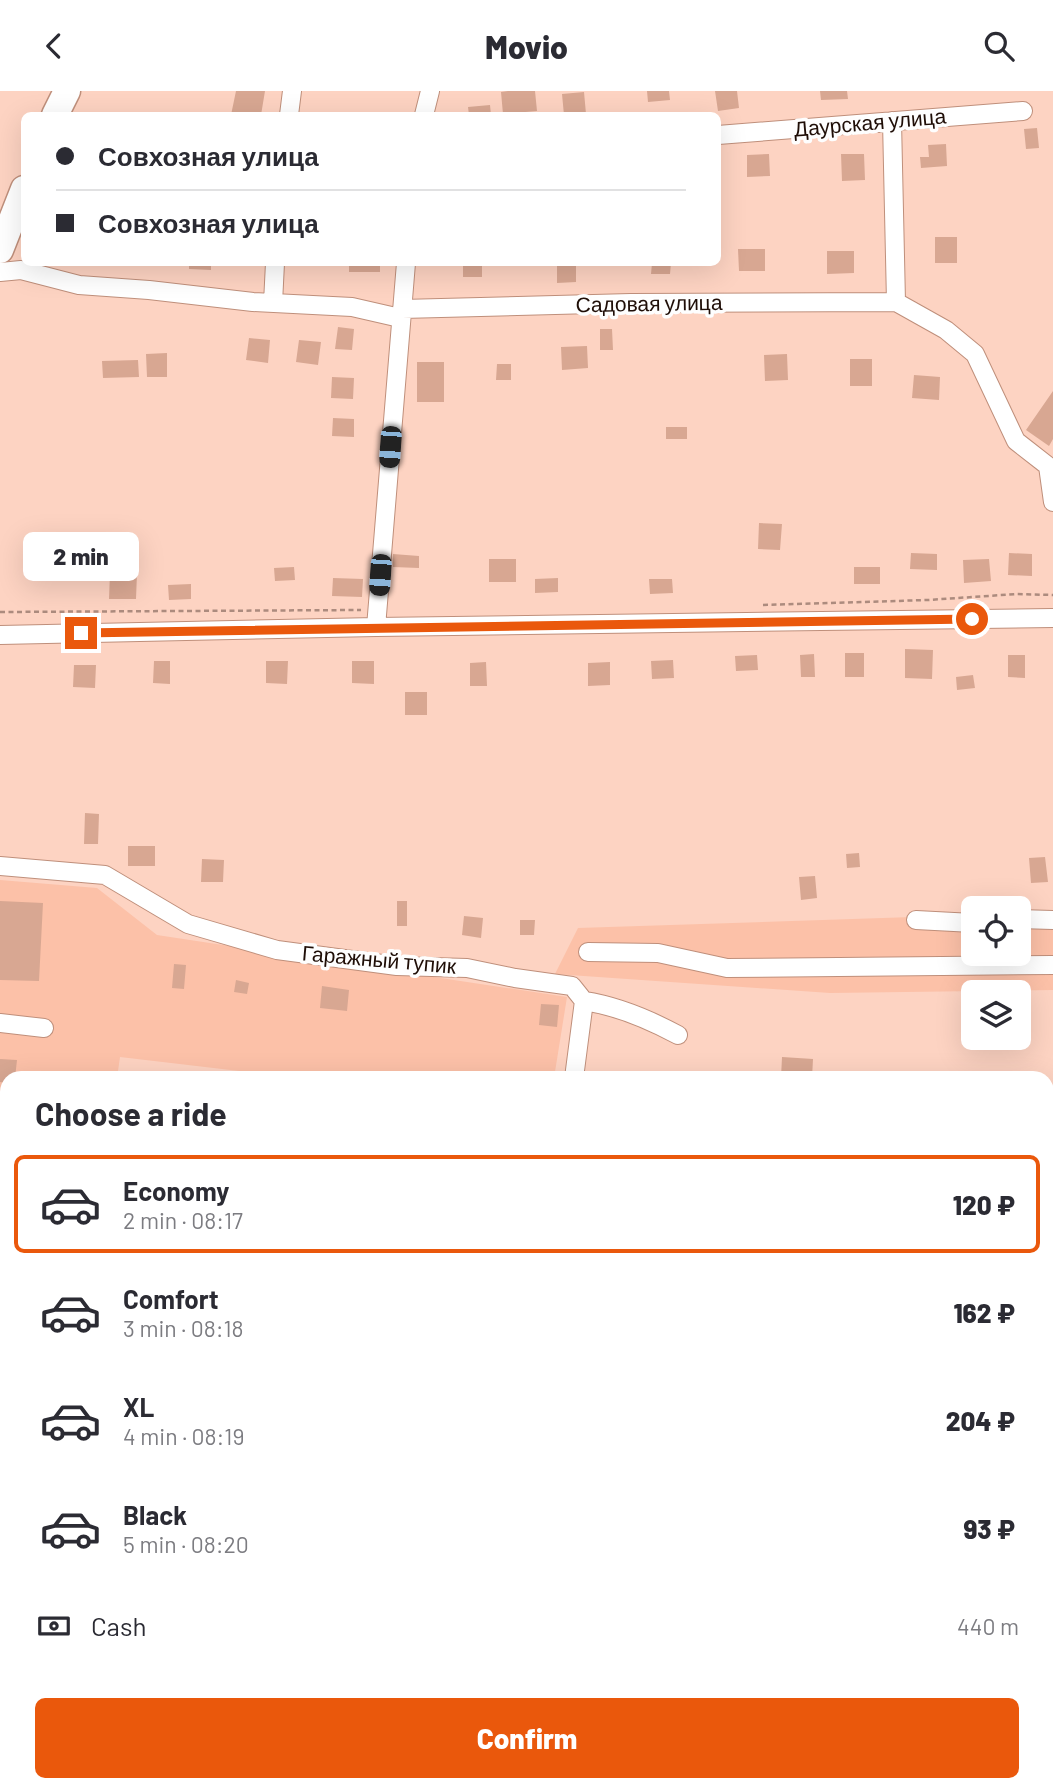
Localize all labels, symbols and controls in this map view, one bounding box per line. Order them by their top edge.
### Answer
icon: back [35,27,73,65]
text: Movio [485,27,568,65]
icon: search [980,27,1018,65]
street label: Даурская улица [793,102,947,141]
text: Совхозная улица [98,140,319,171]
text: Совхозная улица [98,207,319,238]
street label: Садовая улица [575,289,723,316]
car [379,425,402,469]
callout: 2 min [23,531,139,581]
text: 2 min [53,542,109,570]
car [369,553,392,597]
route start [956,603,988,635]
route end [65,617,97,649]
map controls [961,896,1031,1050]
button: locate [961,896,1031,966]
street label: Гаражный тупик [301,939,458,978]
button: layers [961,980,1031,1050]
text: Choose a ride [35,1094,227,1132]
icon: car [39,1173,102,1236]
text: Economy [123,1175,229,1206]
text: 120 ₽ [953,1189,1015,1220]
text: 2 min · 08:17 [123,1206,243,1234]
icon: car [39,1281,102,1344]
text: Comfort [123,1283,219,1314]
text: 162 ₽ [953,1297,1015,1328]
text: 3 min · 08:18 [123,1314,244,1342]
icon: car [39,1389,102,1452]
text: XL [123,1391,154,1422]
text: 204 ₽ [946,1405,1015,1436]
text: 4 min · 08:19 [123,1422,244,1450]
icon: car [39,1497,102,1560]
text: Black [123,1499,187,1530]
text: 93 ₽ [963,1513,1015,1544]
text: 5 min · 08:20 [123,1530,249,1558]
icon: cash [35,1607,73,1645]
text: Cash [91,1610,146,1641]
text: 440 m [957,1612,1019,1640]
button: Confirm [35,1698,1019,1778]

